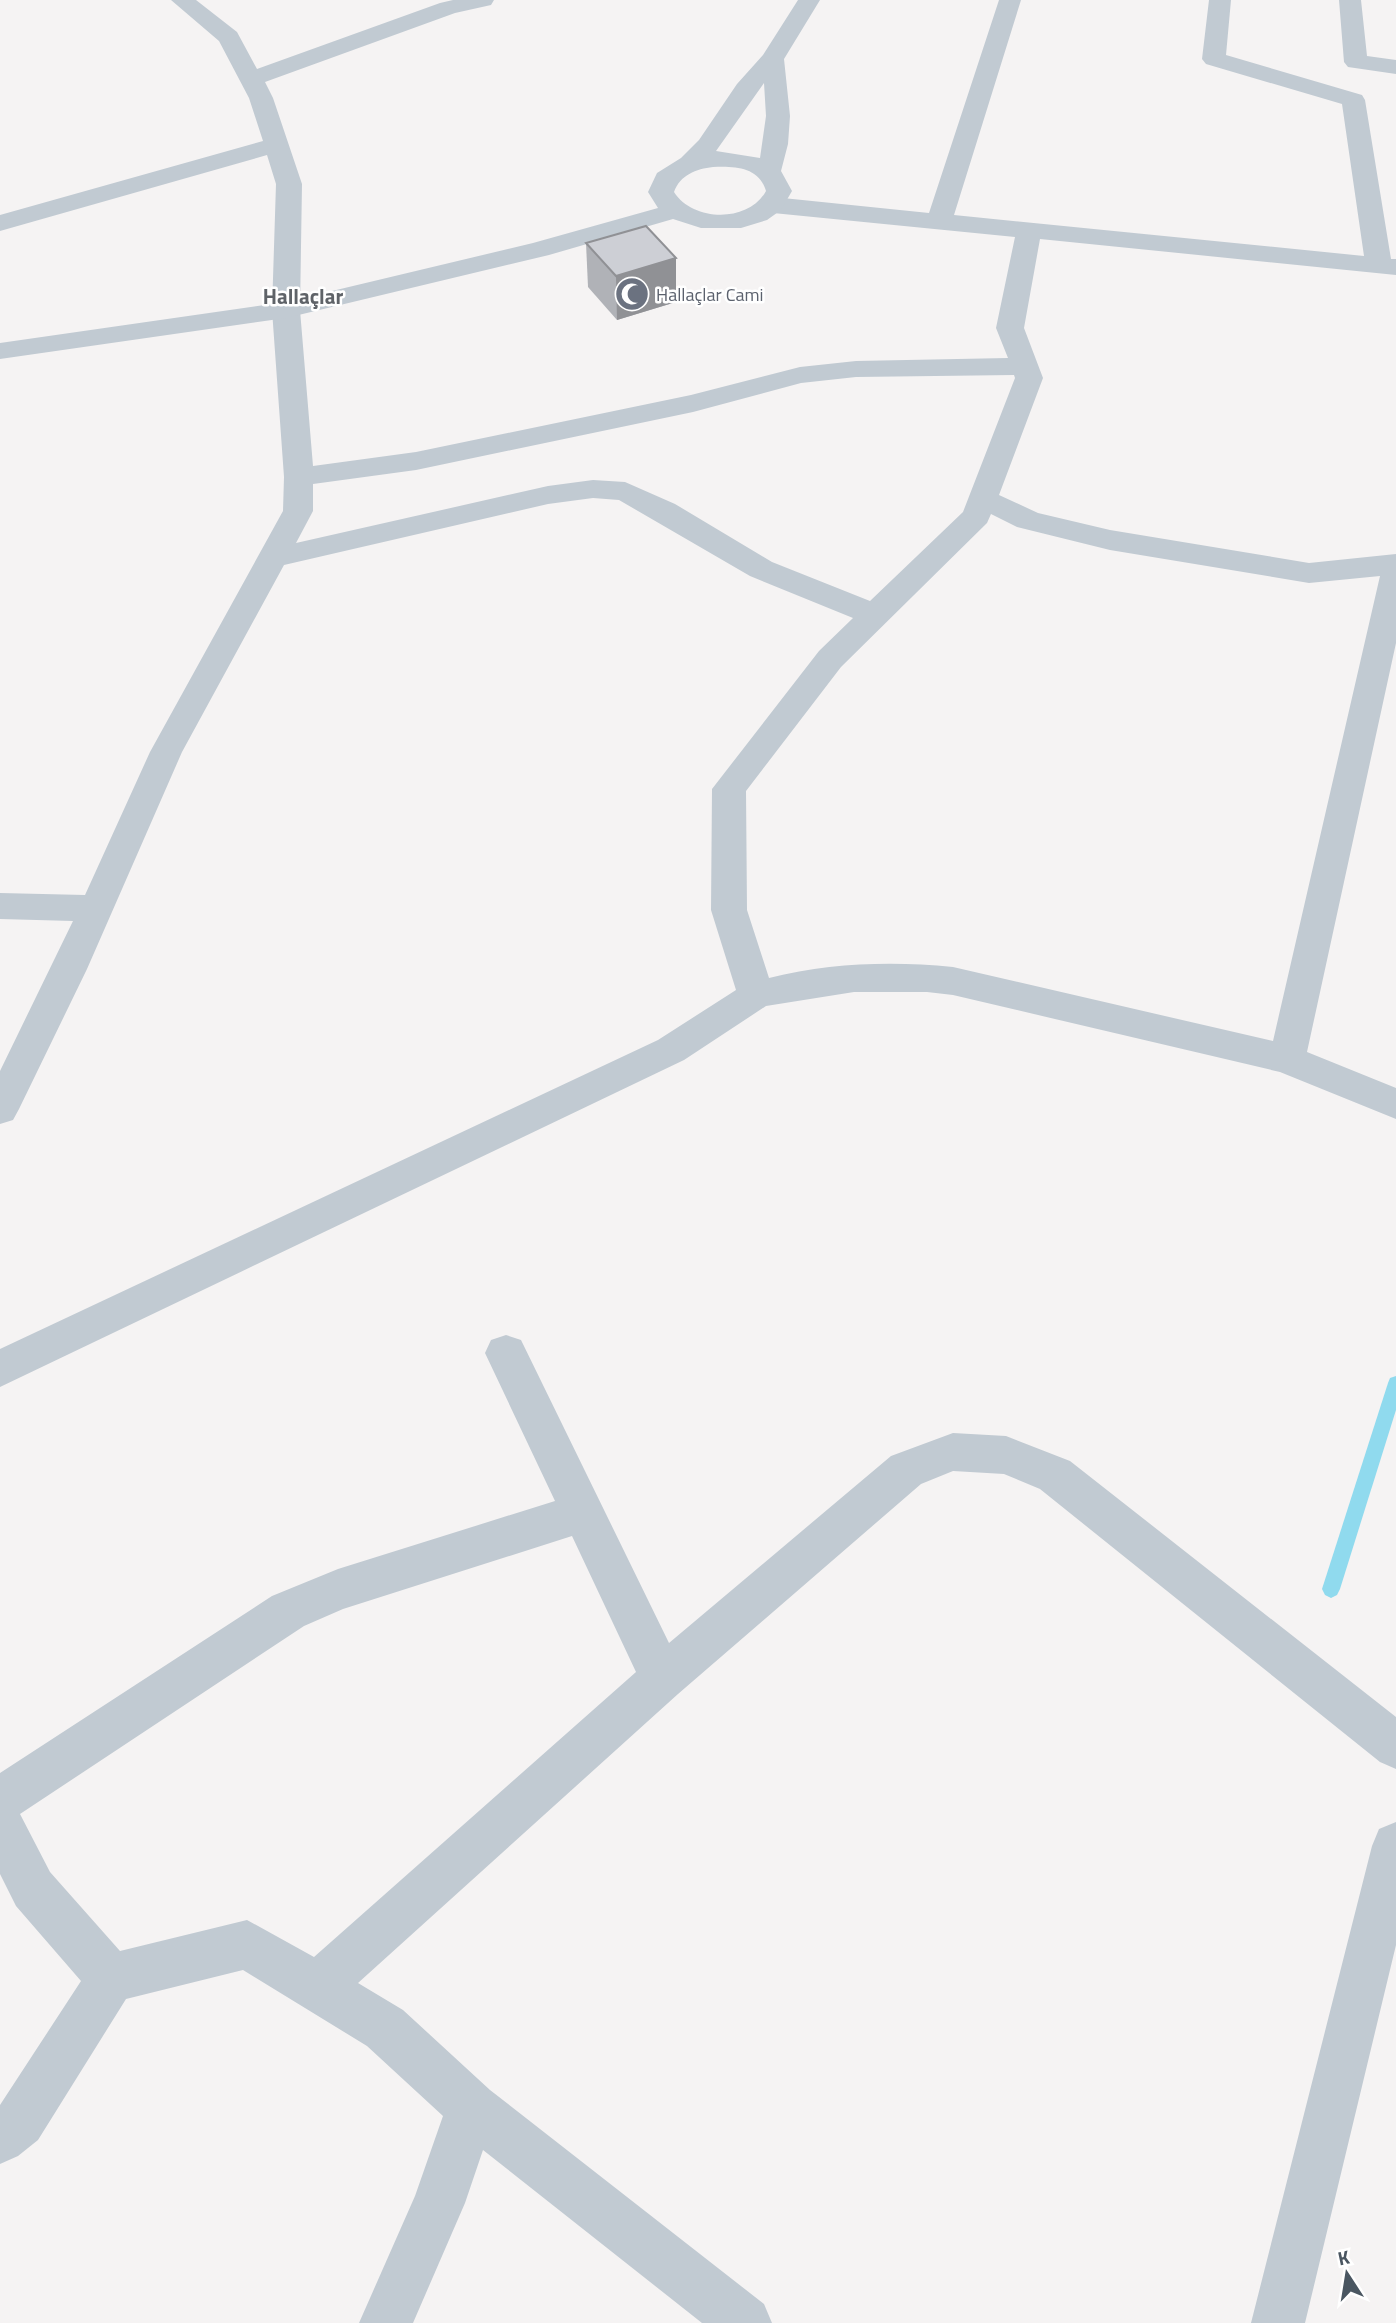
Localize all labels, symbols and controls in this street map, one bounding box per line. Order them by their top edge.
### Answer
mosque icon: Hallaçlar Cami [613,275,651,313]
district label: Hallaçlar [263,280,343,312]
place label: Hallaçlar Cami [656,281,764,308]
north arrow [1312,2239,1382,2309]
text: K [1335,2242,1352,2272]

